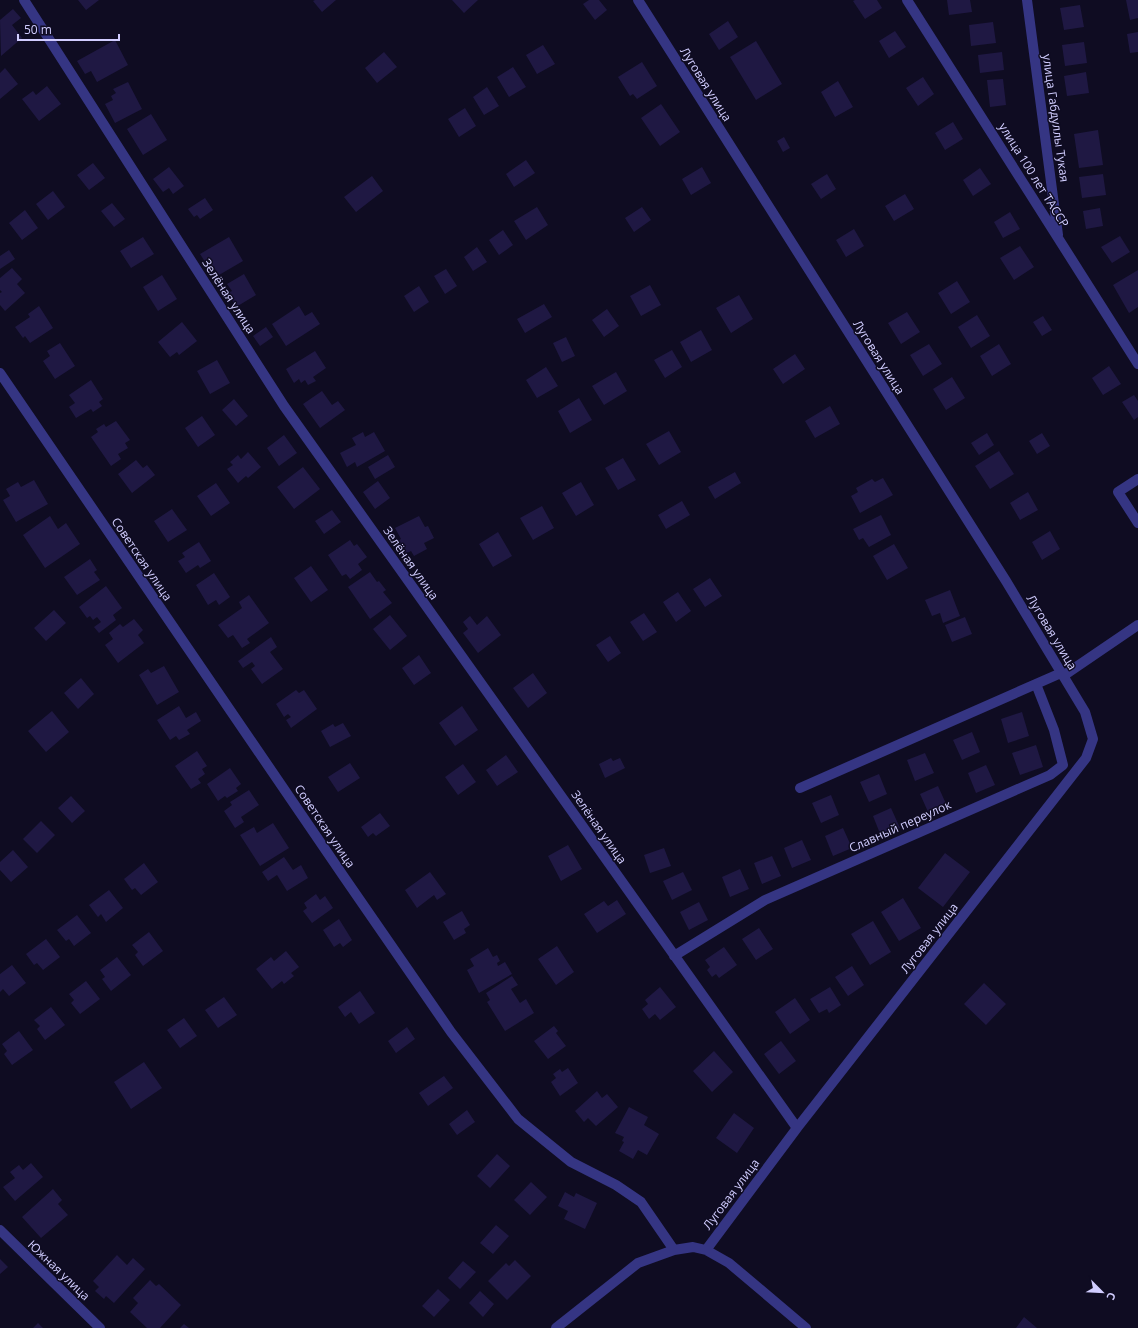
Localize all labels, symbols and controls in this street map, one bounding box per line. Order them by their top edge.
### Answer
scale bar [18,16,119,42]
text: 50 m [24,21,52,38]
street label: Луговая улица [676,44,736,124]
street label: улица Габдуллы Тукая [1039,53,1073,183]
street label: улица 100 лет ТАССР [995,119,1073,231]
street label: Зелёная улица [198,255,260,337]
street label: Луговая улица [849,317,909,397]
street label: Советская улица [108,514,176,604]
street label: Зелёная улица [379,523,443,603]
street label: Луговая улица [1023,591,1081,673]
street label: Советская улица [291,781,359,871]
street label: Зелёная улица [567,787,631,867]
street label: Славный переулок [846,796,954,856]
street label: Луговая улица [896,899,962,977]
street label: Луговая улица [699,1155,763,1233]
street label: Южная улица [24,1236,94,1304]
north arrow [1082,1272,1122,1312]
text: С [1103,1290,1120,1303]

